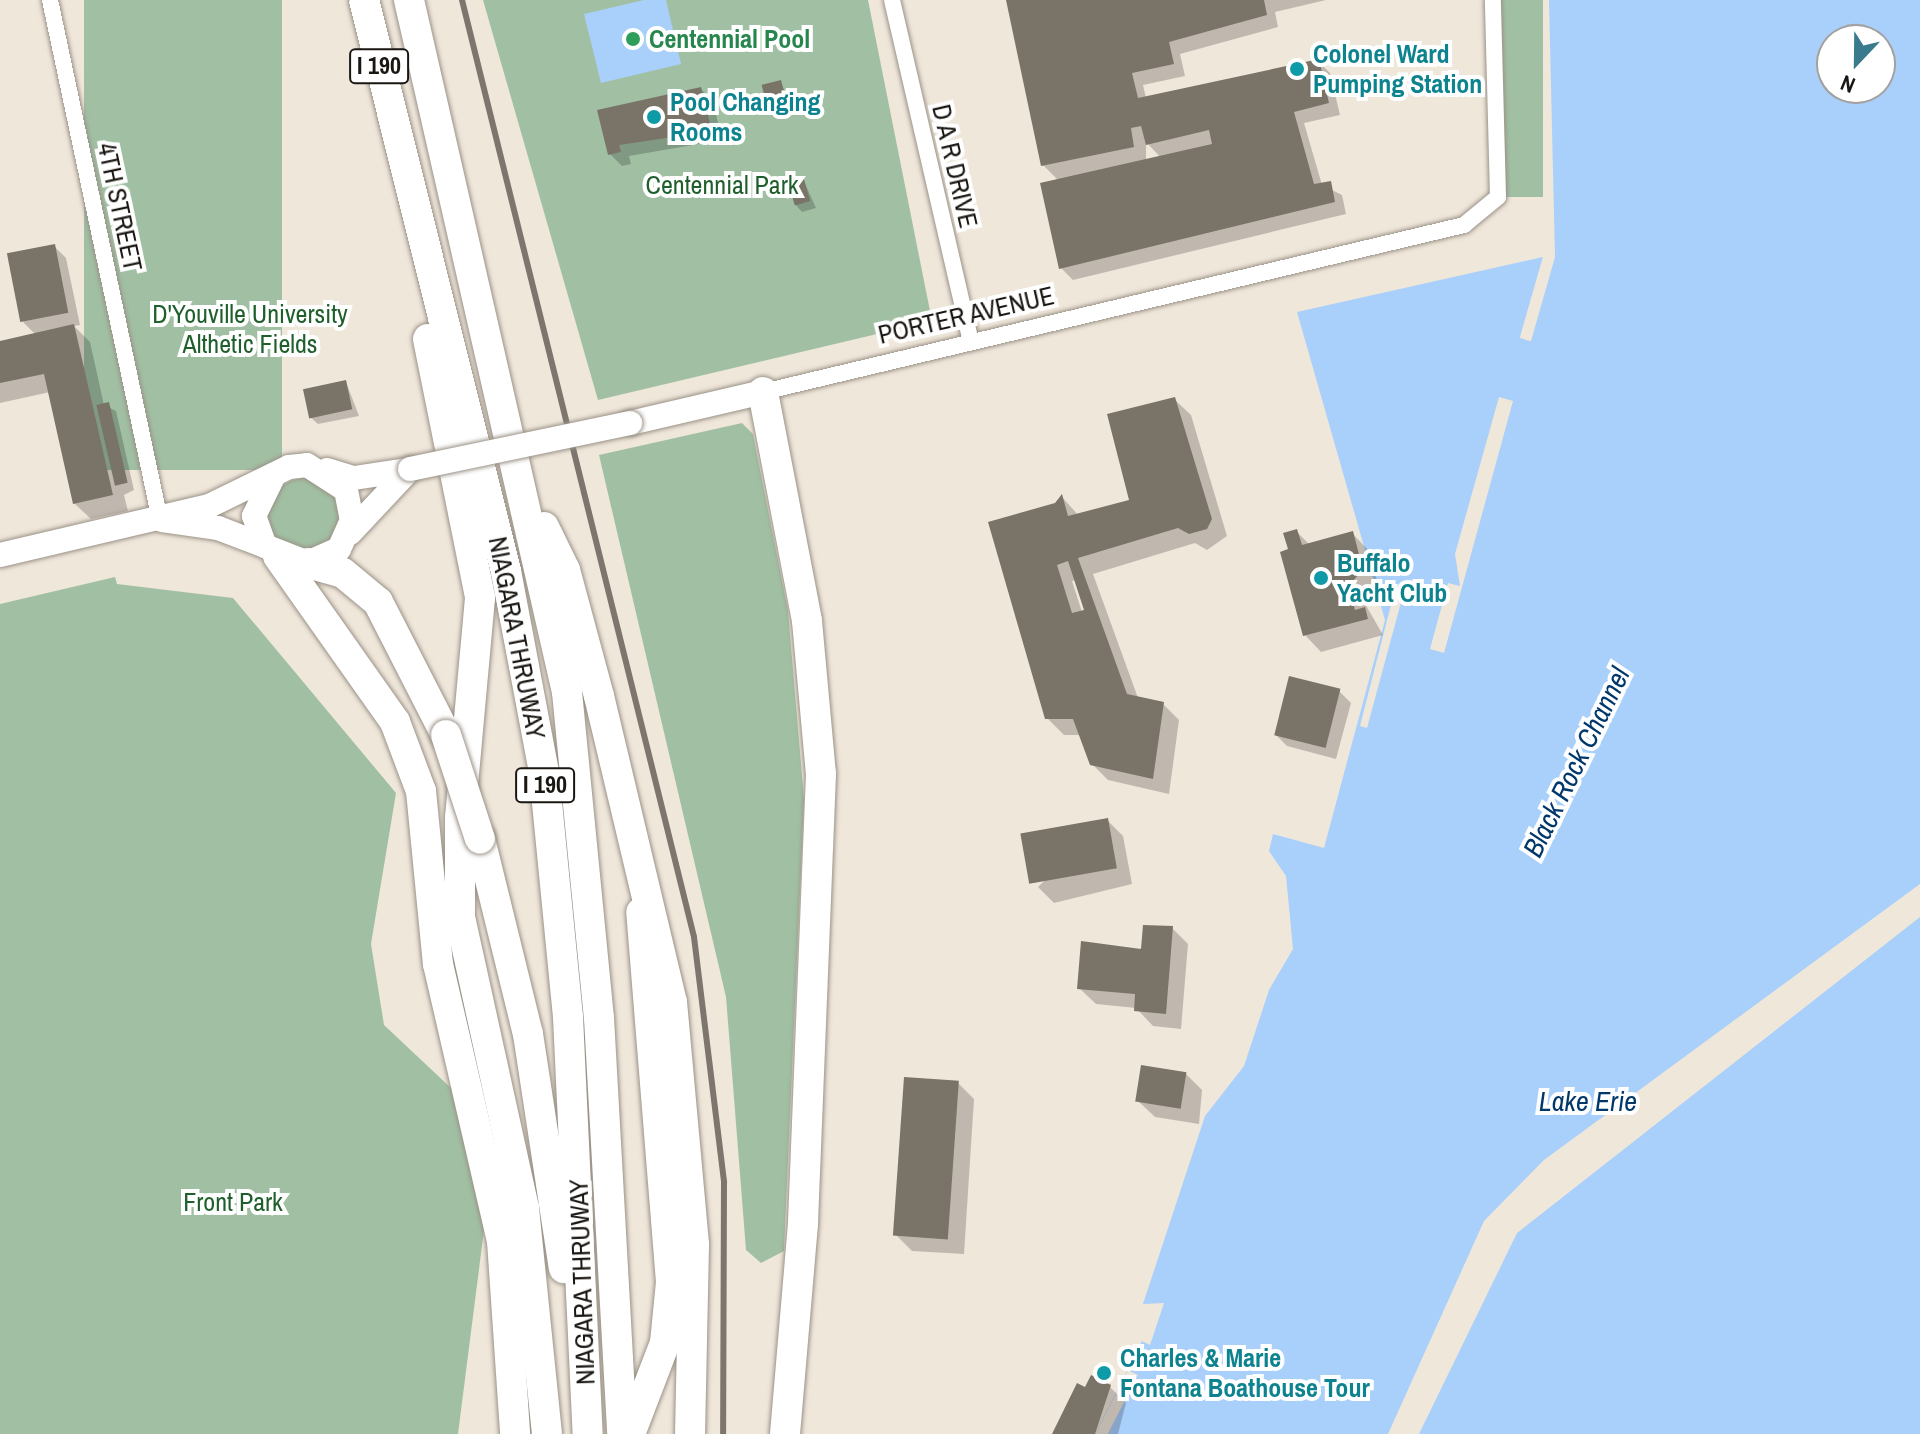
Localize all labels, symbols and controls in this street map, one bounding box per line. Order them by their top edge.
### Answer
place label: Centennial Pool [649,23,810,55]
north arrow [1816,24,1896,104]
marker: Centennial Pool [624,30,642,48]
place label: Colonel Ward Pumping Station [1313,38,1482,100]
road number: I 190 [349,46,409,86]
marker: Colonel Ward Pumping Station [1288,60,1306,78]
text: N [1836,68,1859,101]
place label: Pool Changing Rooms [670,86,820,148]
street label: D A R DRIVE [925,100,985,232]
marker: Pool Changing Rooms [645,108,663,126]
street label: 4TH STREET [91,140,149,274]
park label: Centennial Park [646,169,798,201]
street label: PORTER AVENUE [875,279,1057,351]
park label: D'Youville University Althetic Fields [152,298,348,360]
street label: NIAGARA THRUWAY [482,533,552,743]
place label: Buffalo Yacht Club [1337,547,1447,608]
marker: Buffalo Yacht Club [1312,569,1330,587]
water label: Black Rock Channel [1516,662,1636,862]
road number: I 190 [515,765,575,805]
water label: Lake Erie [1539,1084,1637,1118]
street label: NIAGARA THRUWAY [563,1178,601,1386]
park label: Front Park [183,1186,283,1218]
place label: Charles & Marie Fontana Boathouse Tour [1120,1342,1370,1404]
marker: Charles & Marie Fontana Boathouse Tour [1095,1364,1113,1382]

